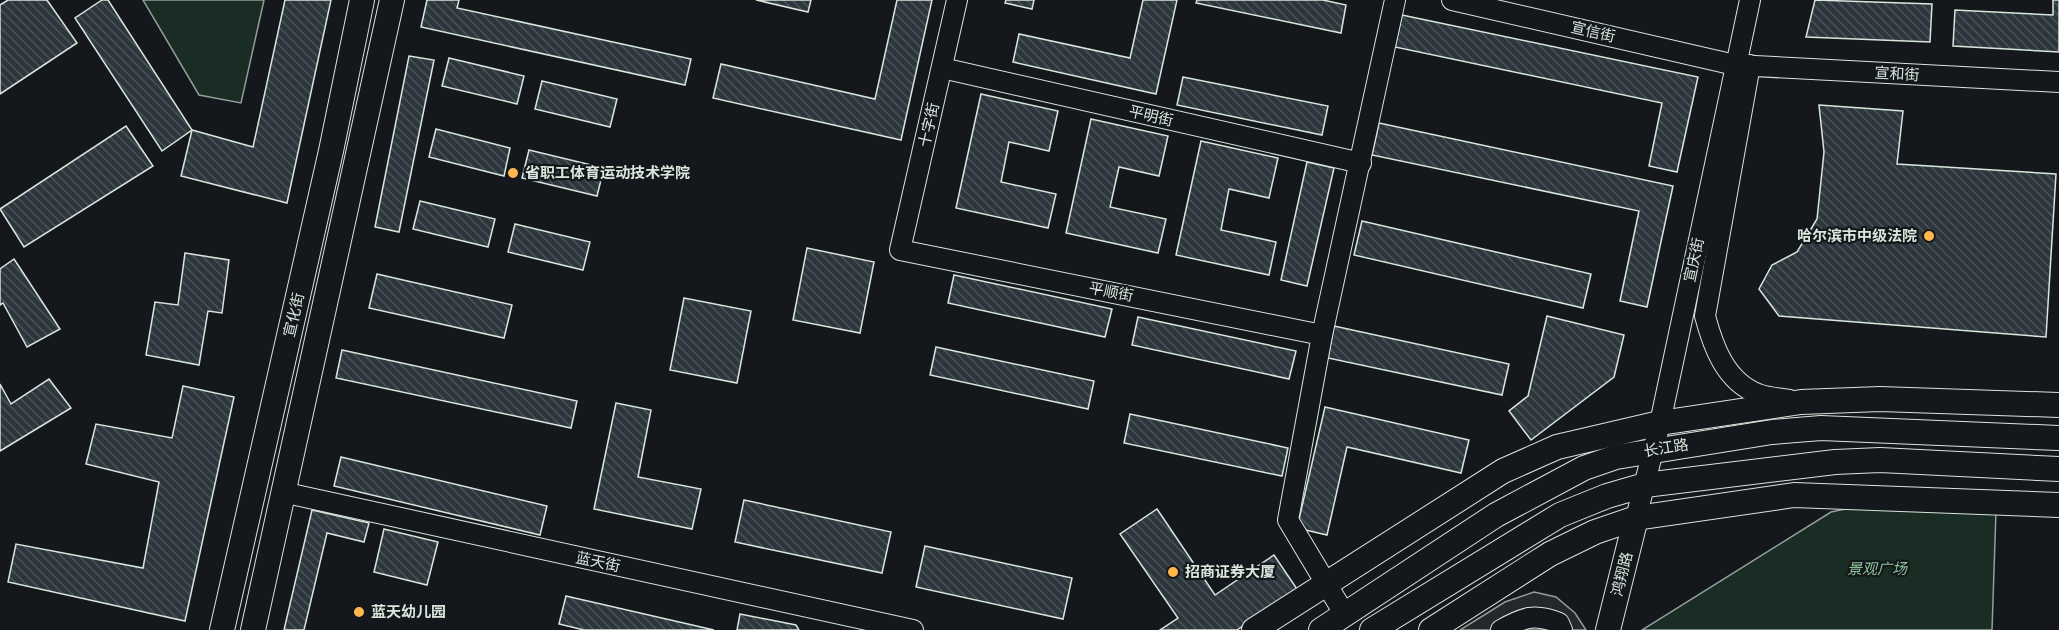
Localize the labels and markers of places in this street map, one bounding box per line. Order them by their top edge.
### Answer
place label: 省职工体育运动技术学院 [525,162,690,183]
marker: 省职工体育运动技术学院 [506,166,520,180]
place label: 哈尔滨市中级法院 [1797,225,1917,246]
marker: 哈尔滨市中级法院 [1922,229,1936,243]
place label: 招商证券大厦 [1185,561,1275,582]
marker: 招商证券大厦 [1166,565,1180,579]
place label: 蓝天幼儿园 [371,601,446,622]
marker: 蓝天幼儿园 [352,605,366,619]

